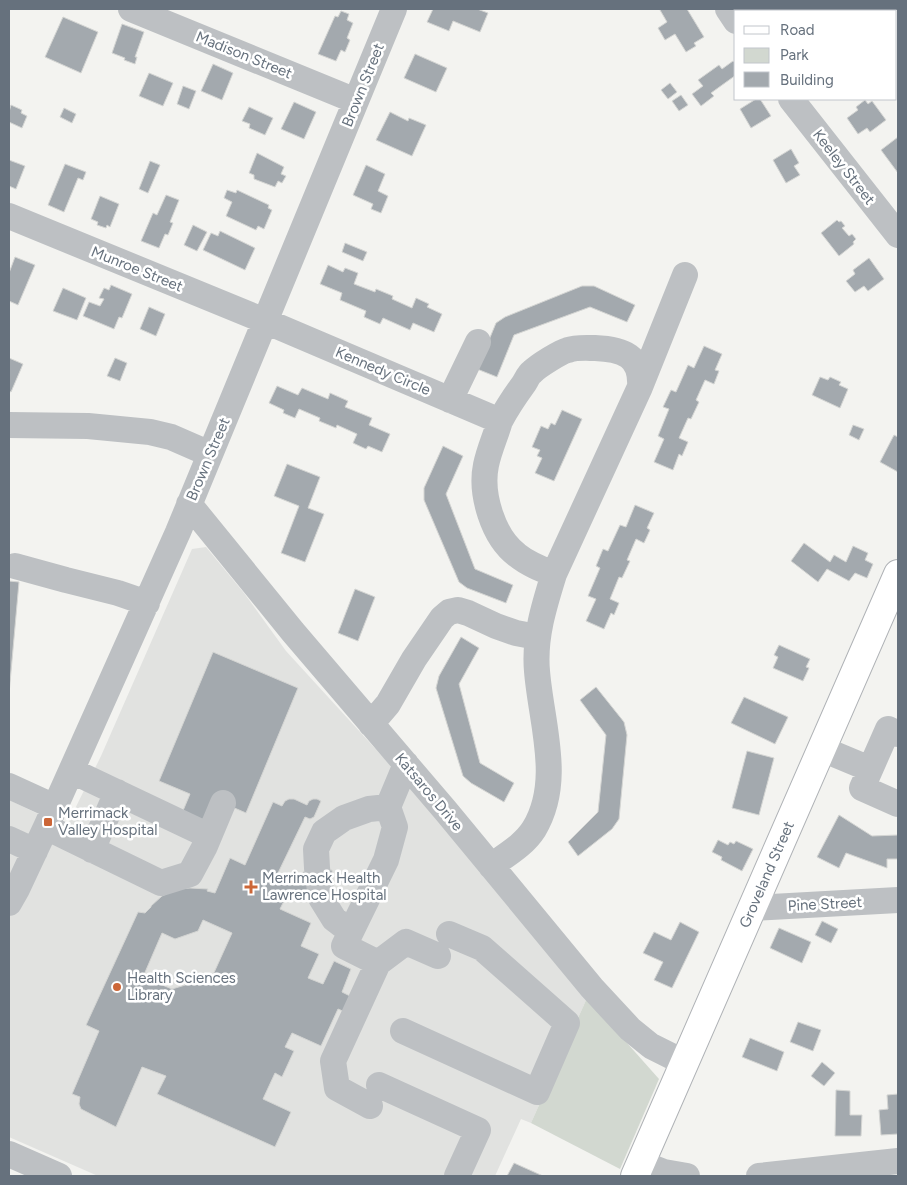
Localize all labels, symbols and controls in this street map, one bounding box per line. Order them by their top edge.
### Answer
legend [734,10,897,100]
text: Road [780,21,815,39]
street label: Madison Street [193,27,295,83]
street label: Brown Street [338,40,388,129]
text: Park [780,46,809,64]
text: Building [780,71,834,89]
street label: Keeley Street [809,126,879,208]
street label: Munroe Street [89,242,186,296]
street label: Kennedy Circle [333,343,433,399]
street label: Brown Street [182,414,234,503]
street label: Katsaros Drive [391,749,467,835]
place label: Merrimack Valley Hospital [58,804,158,839]
marker: Merrimack Valley Hospital [42,816,54,828]
street label: Groveland Street [735,818,798,931]
place label: Merrimack Health Lawrence Hospital [262,869,387,904]
marker: Merrimack Health Lawrence Hospital [244,880,258,894]
street label: Pine Street [787,893,863,915]
place label: Health Sciences Library [127,969,236,1004]
marker: Health Sciences Library [111,981,123,993]

